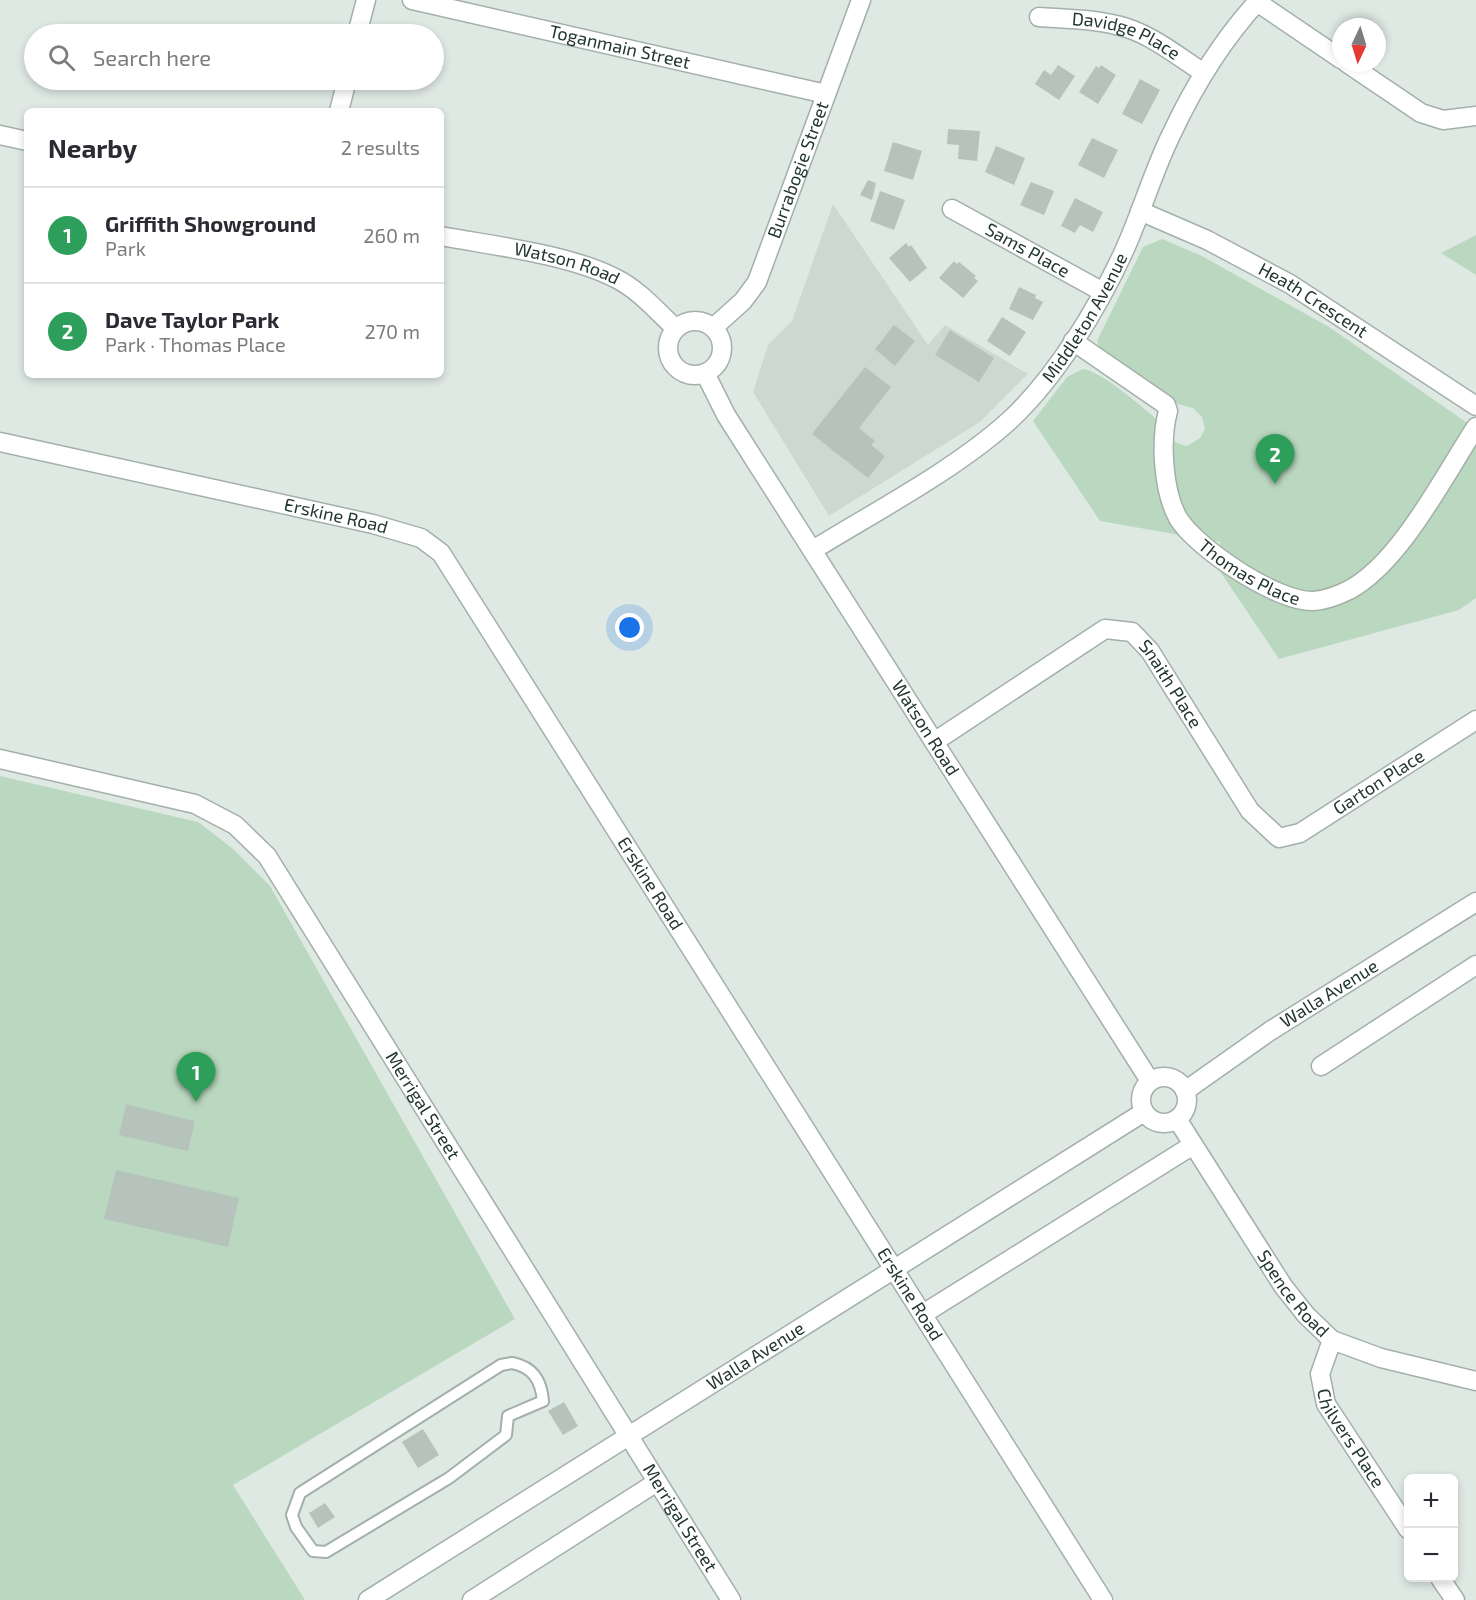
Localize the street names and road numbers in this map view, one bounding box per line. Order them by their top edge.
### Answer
street label: Davidge Place [1071,7,1185,64]
street label: Toganmain Street [547,20,693,73]
street label: Burrabogie Street [762,98,833,241]
street label: Sams Place [982,217,1074,282]
street label: Watson Road [512,237,624,289]
street label: Middleton Avenue [1037,249,1132,386]
street label: Heath Crescent [1255,257,1372,342]
street label: Erskine Road [282,493,391,538]
street label: Thomas Place [1194,534,1303,609]
street label: Snaith Place [1135,634,1207,732]
street label: Watson Road [888,676,965,779]
street label: Garton Place [1329,744,1428,819]
street label: Erskine Road [613,832,688,934]
street label: Walla Avenue [1276,954,1382,1032]
street label: Merrigal Street [382,1047,466,1163]
street label: Erskine Road [873,1243,948,1344]
street label: Spence Road [1253,1246,1334,1341]
street label: Walla Avenue [702,1316,808,1394]
street label: Chilvers Place [1313,1386,1390,1492]
street label: Merrigal Street [639,1459,723,1576]

